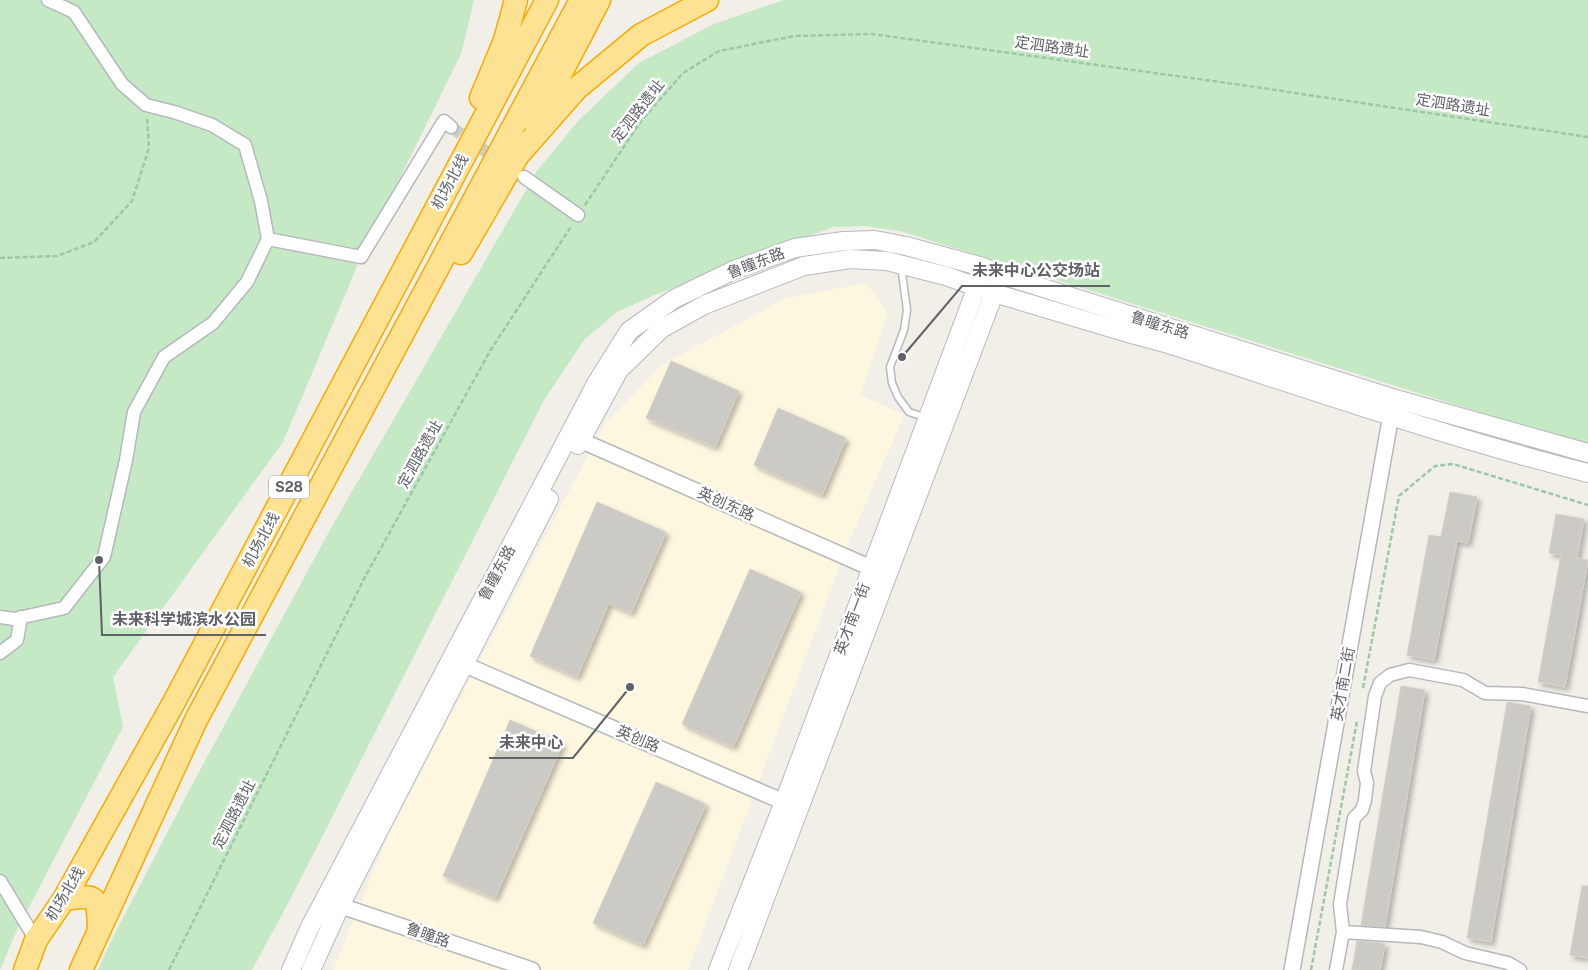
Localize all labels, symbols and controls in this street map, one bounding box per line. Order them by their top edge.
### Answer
street label: 定泗路遗址 [1014,33,1090,60]
street label: 定泗路遗址 [608,76,667,145]
street label: 定泗路遗址 [1415,90,1491,119]
street label: 机场北线 [428,151,471,212]
street label: 鲁瞳东路 [725,244,787,281]
callout: 未来中心公交场站 [962,255,1110,286]
text: 未来中心公交场站 [972,261,1100,280]
street label: 鲁瞳东路 [1129,308,1191,341]
street label: 定泗路遗址 [394,417,445,491]
road number: S28 [269,476,309,498]
street label: 英创东路 [695,484,757,524]
street label: 机场北线 [239,509,282,570]
street label: 鲁瞳东路 [475,542,518,603]
street label: 英才南一街 [831,581,872,657]
callout: 未来科学城滨水公园 [102,604,266,635]
text: 未来科学城滨水公园 [112,610,256,629]
street label: 英才南二街 [1328,645,1357,722]
street label: 英创路 [614,722,662,755]
callout: 未来中心 [489,727,573,758]
text: 未来中心 [499,733,563,752]
street label: 定泗路遗址 [209,776,258,851]
street label: 机场北线 [42,864,87,924]
street label: 鲁瞳路 [404,919,452,950]

